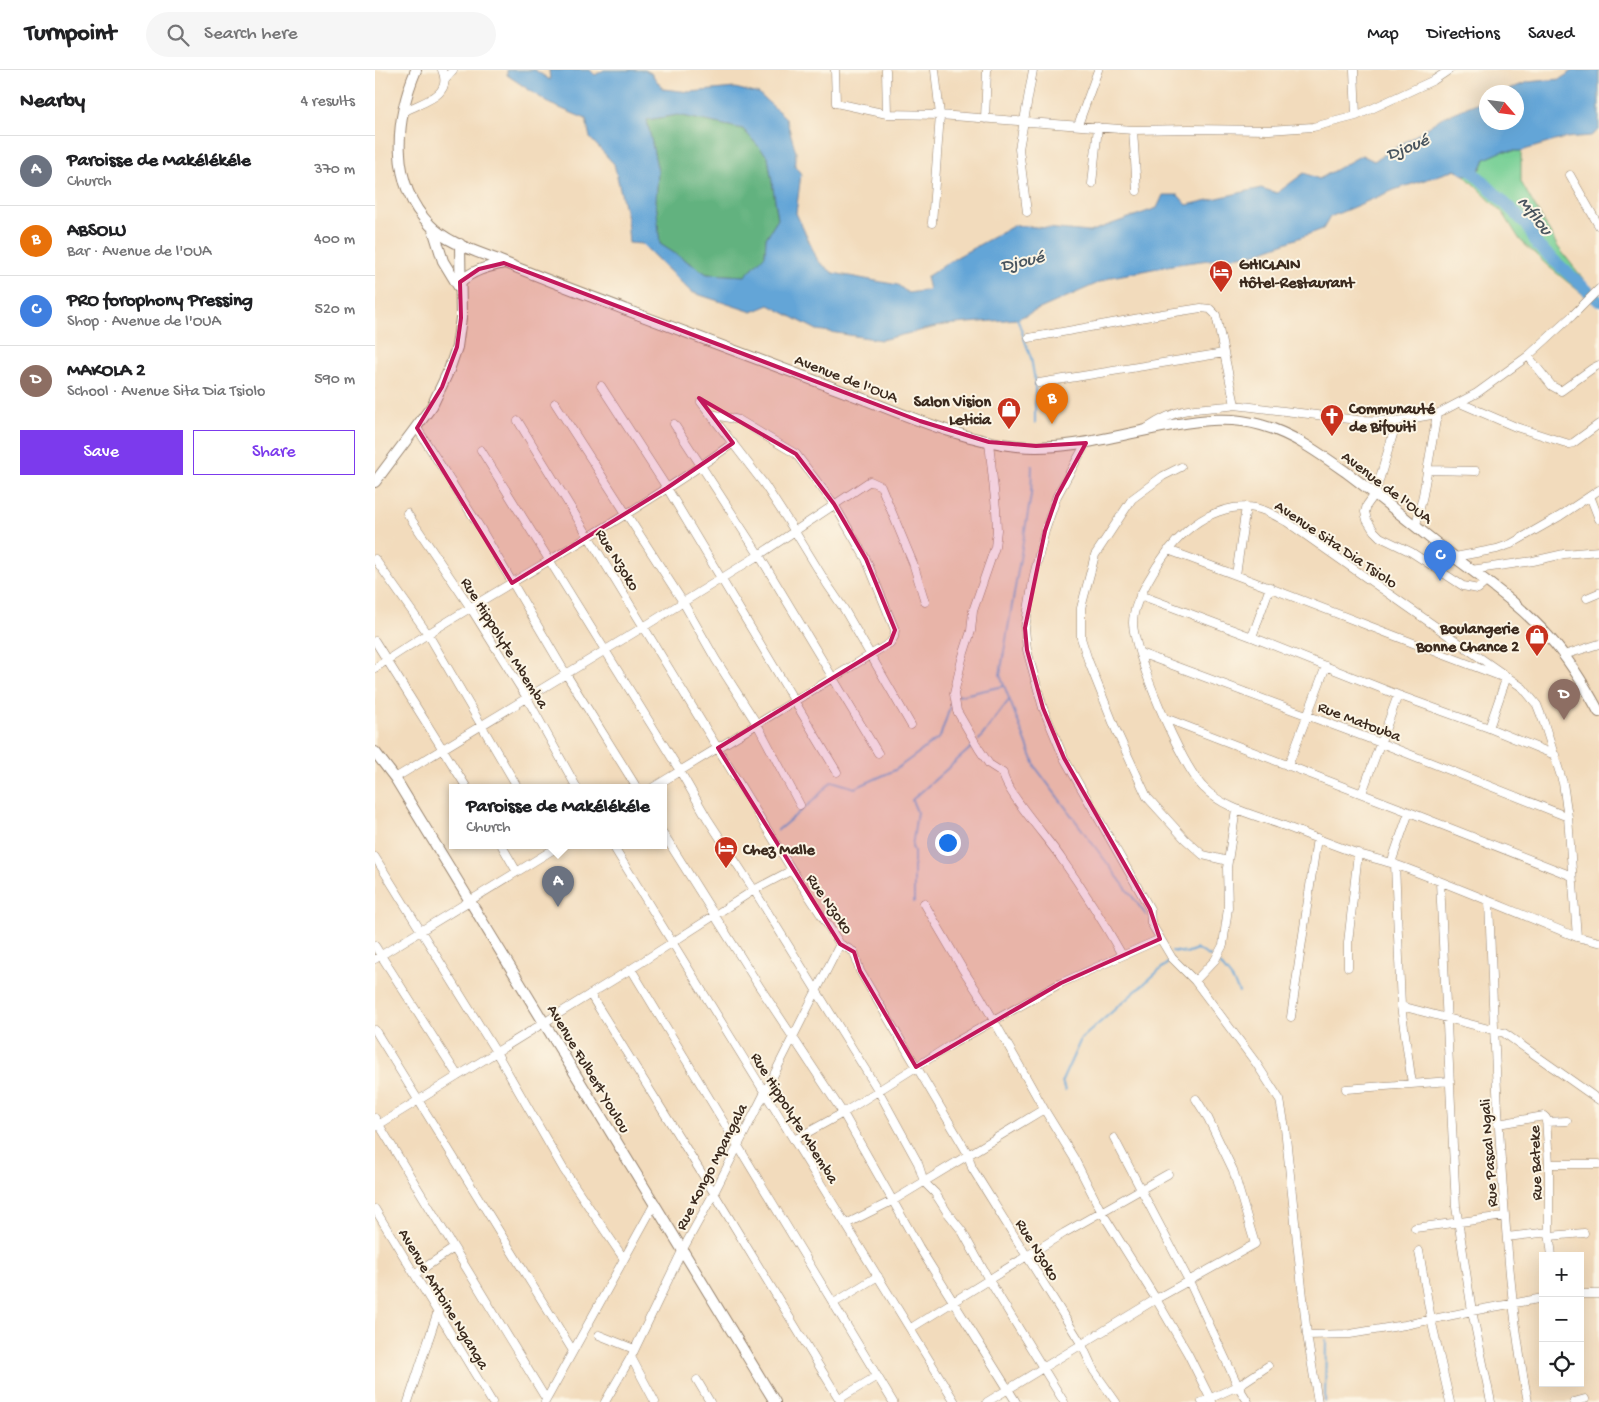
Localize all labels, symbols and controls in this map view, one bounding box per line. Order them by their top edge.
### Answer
search box [146,12,496,57]
text: Turnpoint [25,20,116,49]
icon: search [164,21,192,49]
text: Search here [204,23,298,46]
text: Map [1367,24,1399,45]
text: Directions [1427,24,1500,45]
text: Saved [1528,24,1574,45]
north arrow [1479,85,1524,130]
text: Nearby [20,90,85,115]
text: 4 results [300,93,355,112]
water label: Djoué [1384,130,1434,166]
text: Paroisse de Makélékéle [67,150,251,173]
text: A [31,161,41,180]
text: 370 m [314,161,355,180]
text: Church [67,173,111,192]
water label: Mfilou [1512,193,1557,241]
text: ABSOLU [67,220,126,243]
text: B [32,231,40,250]
text: 400 m [314,231,355,250]
text: Bar · Avenue de l'OUA [67,243,212,262]
water label: Djoué [999,247,1048,278]
place label: GHICLAIN Hôtel-Restaurant [1239,257,1355,294]
hotel icon: GHICLAIN Hôtel-Restaurant [1208,259,1234,293]
text: PRO forophony Pressing [67,290,253,313]
text: C [32,301,40,320]
text: 520 m [315,301,355,320]
text: Shop · Avenue de l'OUA [67,313,221,332]
street label: Avenue de l'OUA [791,352,902,409]
text: MAKOLA 2 [67,360,145,383]
text: D [31,371,41,390]
text: 590 m [314,371,355,390]
text: School · Avenue Sita Dia Tsiolo [67,383,265,402]
pin: B [1036,383,1068,424]
place label: Salon Vision Leticia [914,394,992,431]
shop icon: Salon Vision Leticia [996,396,1022,430]
place label: Communauté de Bifouiti [1348,401,1436,438]
church icon: Communauté de Bifouiti [1319,403,1345,437]
button: Save [20,430,183,475]
button: Share [193,430,355,475]
street label: Avenue de l'OUA [1337,448,1436,530]
street label: Avenue Sita Dia Tsiolo [1270,498,1400,594]
street label: Rue Nzoko [590,526,642,595]
pin: C [1424,540,1456,581]
street label: Rue Hippolyte Mbemba [455,575,552,714]
place label: Boulangerie Bonne Chance 2 [1415,621,1520,658]
shop icon: Boulangerie Bonne Chance 2 [1524,623,1550,657]
pin: D [1548,679,1580,720]
street label: Rue Matouba [1314,699,1404,748]
popup [449,784,667,849]
text: Paroisse de Makélékéle [466,796,650,819]
text: Church [466,819,511,838]
your location [935,830,961,856]
hotel icon: Chez Malle [713,835,739,869]
place label: Chez Malle [742,842,815,861]
pin: A [542,866,574,907]
street label: Rue Nzoko [801,871,856,939]
street label: Avenue Fulbert Youlou [541,1002,633,1138]
street label: Rue Hippolyte Mbemba [745,1050,842,1189]
street label: Rue Pascal Ngali [1477,1098,1504,1208]
street label: Rue Kongo Mpangala [673,1100,754,1234]
street label: Rue Bateke [1527,1124,1548,1201]
street label: Rue Nzoko [1010,1216,1062,1285]
street label: Avenue Antoine Nganga [392,1226,492,1375]
map controls [1539,1252,1584,1387]
button: + [1539,1252,1584,1297]
button: − [1539,1297,1584,1342]
button: locate [1539,1342,1584,1387]

